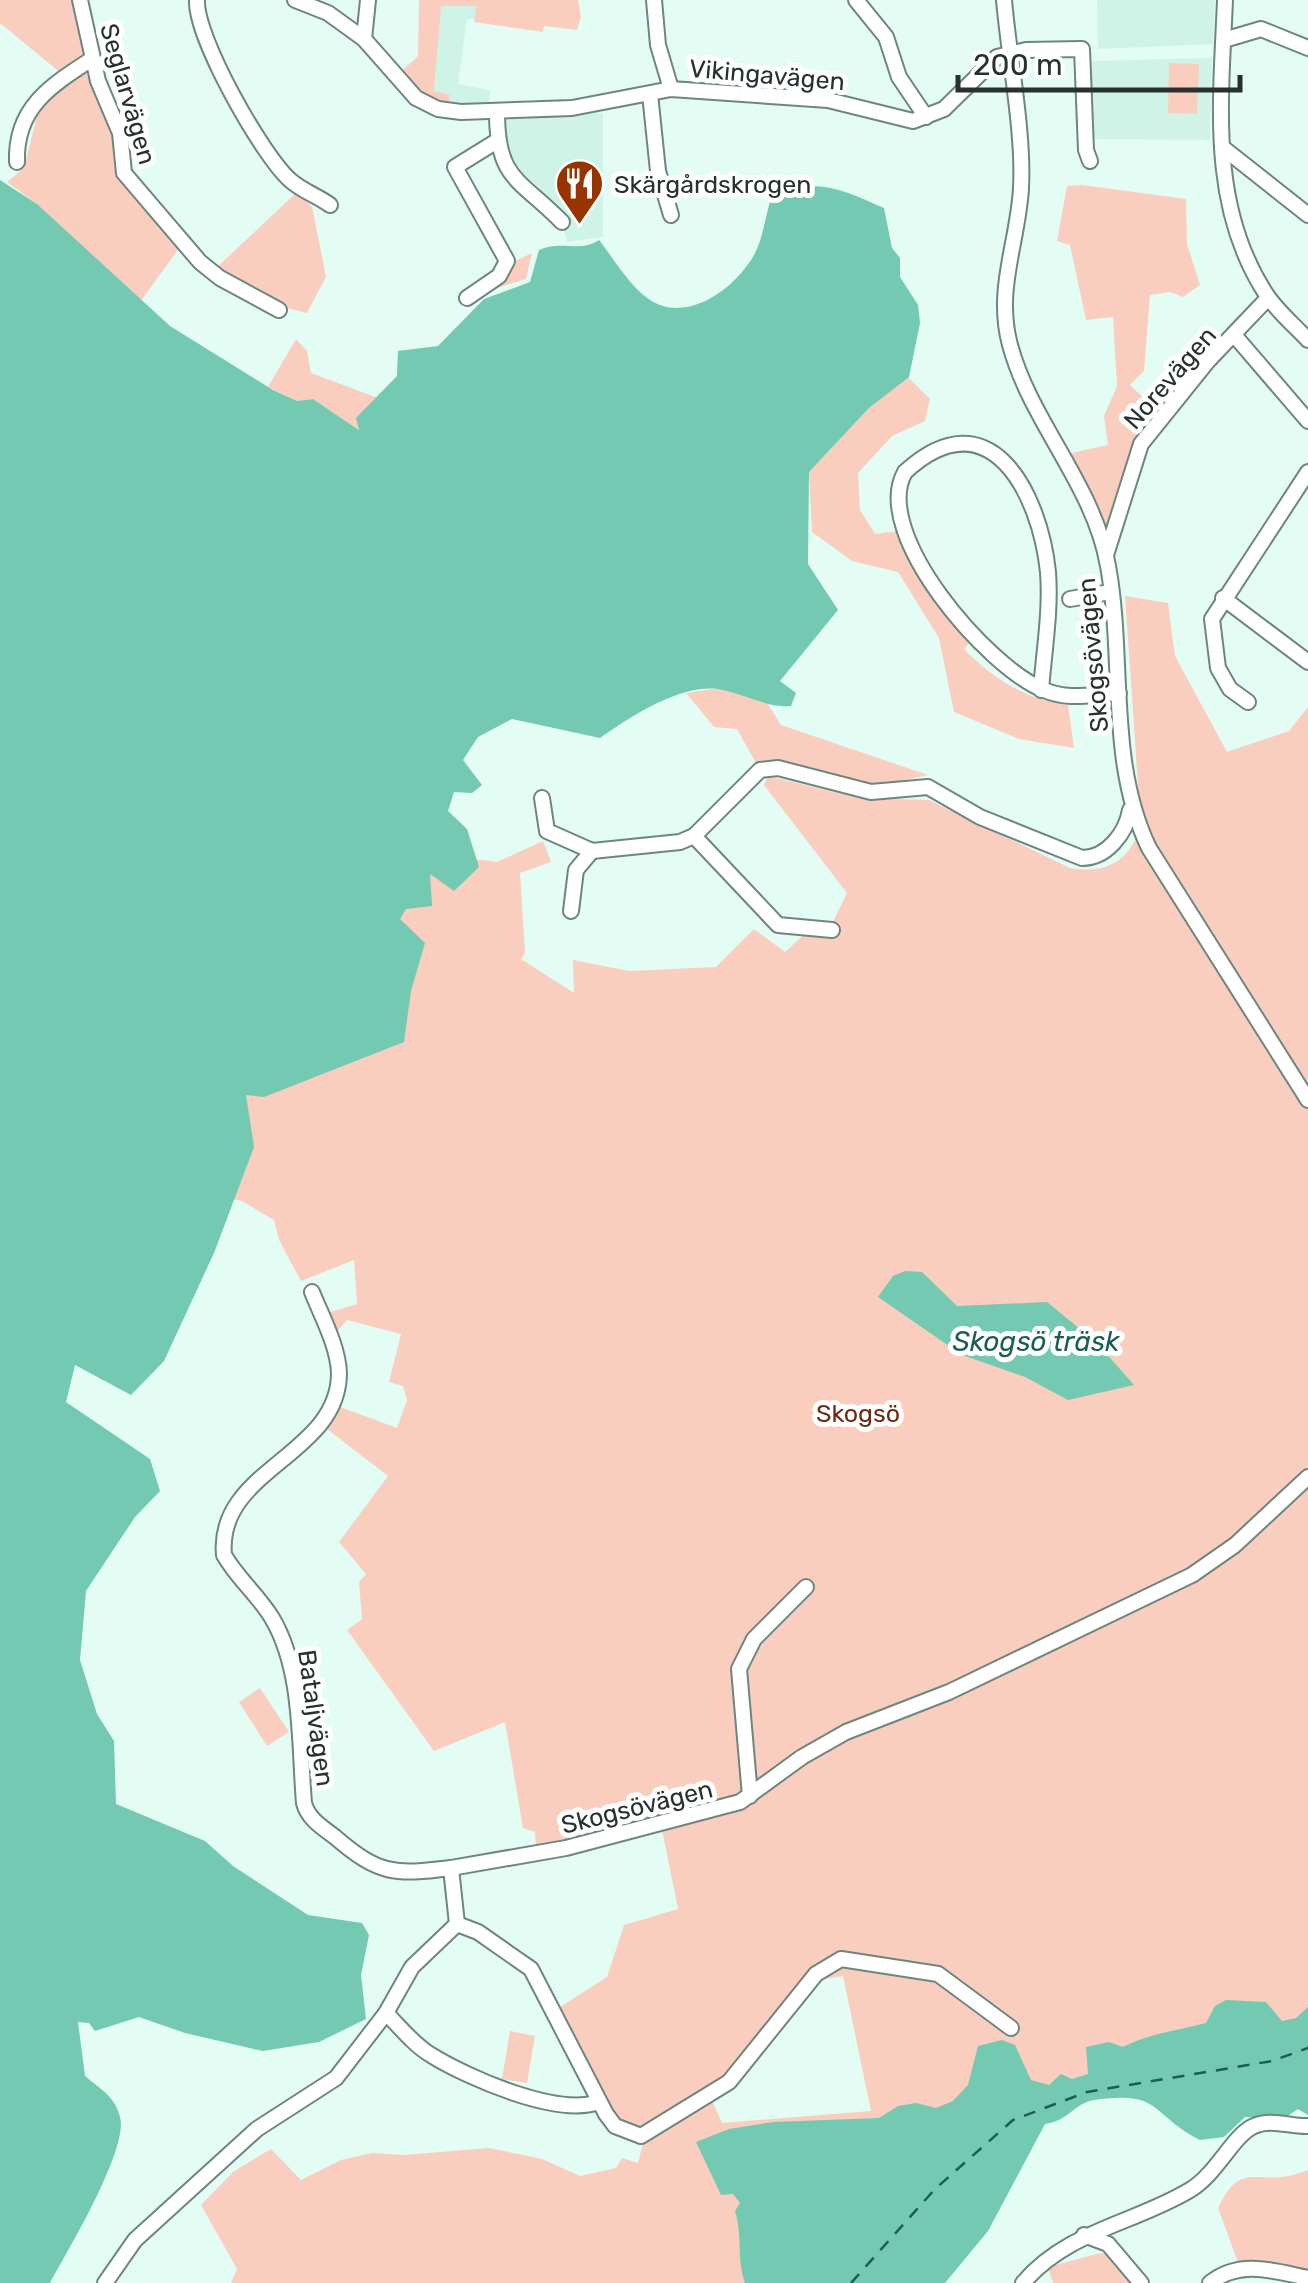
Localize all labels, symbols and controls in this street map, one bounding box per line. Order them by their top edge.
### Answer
street label: Seglarvägen [94,20,162,168]
scale bar [958,30,1240,92]
text: 200 m [973,47,1063,83]
street label: Vikingavägen [688,54,846,96]
restaurant icon: Skärgårdskrogen [553,158,605,226]
place label: Skärgårdskrogen [614,170,811,199]
street label: Norevägen [1118,321,1222,435]
street label: Skogsövägen [1072,577,1114,733]
water label: Skogsö träsk [952,1325,1120,1358]
park label: Skogsö [816,1399,900,1428]
street label: Bataljvägen [292,1648,340,1788]
street label: Skogsövägen [558,1774,716,1840]

